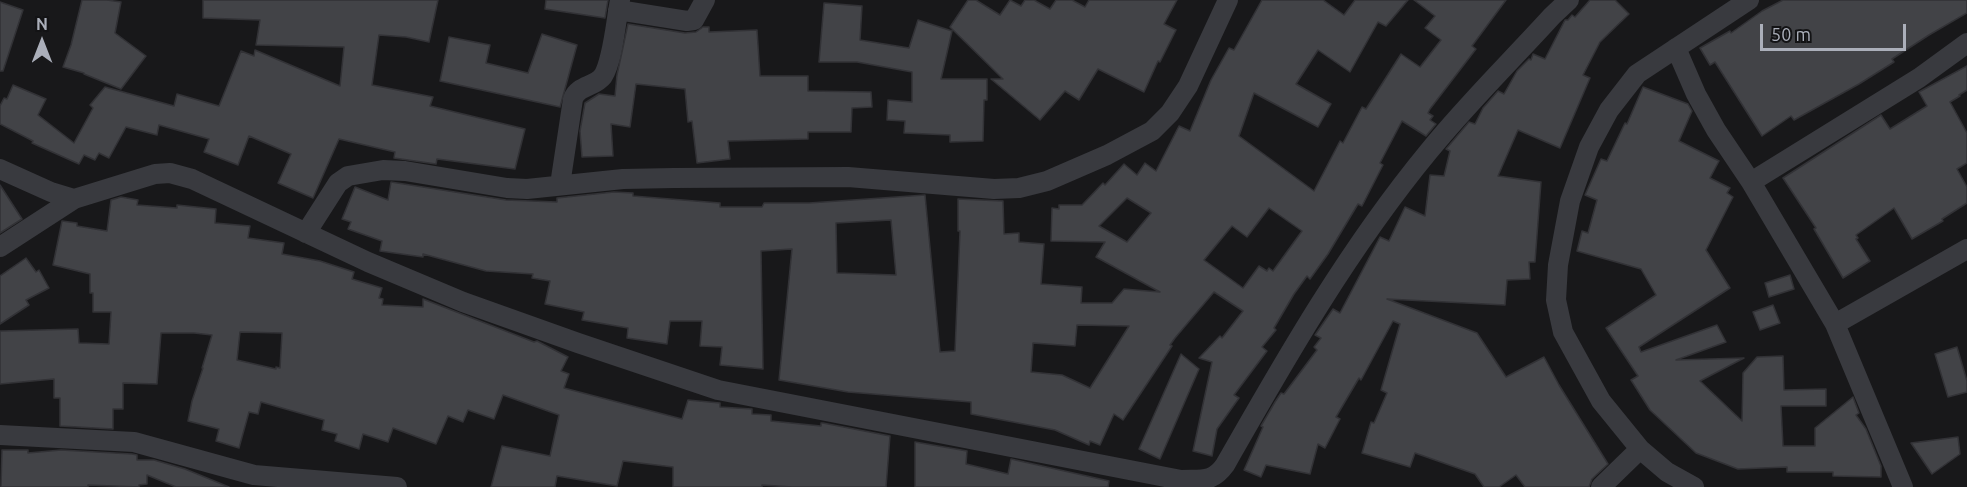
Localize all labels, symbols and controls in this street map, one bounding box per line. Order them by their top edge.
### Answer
north arrow [12,12,72,72]
scale bar [1763,12,1908,50]
text: N [36,15,48,33]
text: 50 m [1771,24,1811,44]

